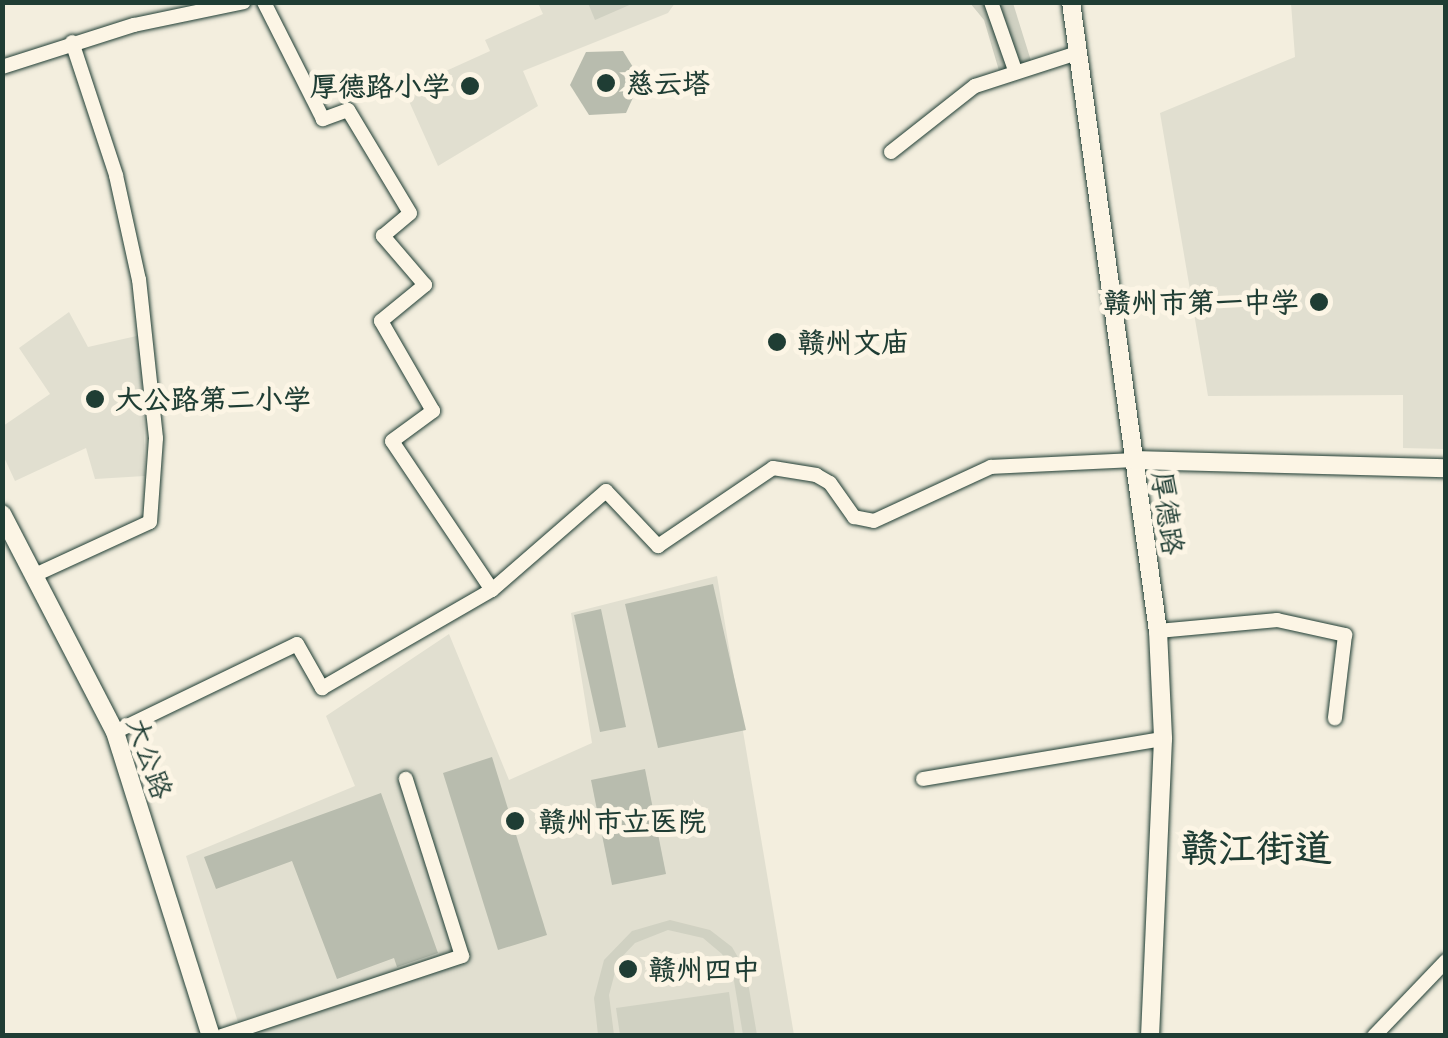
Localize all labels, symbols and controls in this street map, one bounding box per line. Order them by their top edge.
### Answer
place label: 慈云塔 [626,66,710,100]
place label: 厚德路小学 [310,69,450,103]
marker: 慈云塔 [595,72,617,94]
marker: 厚德路小学 [459,75,481,97]
place label: 赣州市第一中学 [1103,285,1299,319]
marker: 赣州市第一中学 [1308,291,1330,313]
place label: 赣州文庙 [797,325,909,359]
marker: 赣州文庙 [766,331,788,353]
place label: 大公路第二小学 [115,382,311,416]
marker: 大公路第二小学 [84,388,106,410]
street label: 厚德路 [1146,469,1190,557]
street label: 大公路 [120,713,180,803]
place label: 赣州市立医院 [538,804,706,838]
marker: 赣州市立医院 [502,808,528,834]
district label: 赣江街道 [1180,825,1332,871]
place label: 赣州四中 [648,952,760,986]
marker: 赣州四中 [617,958,639,980]

